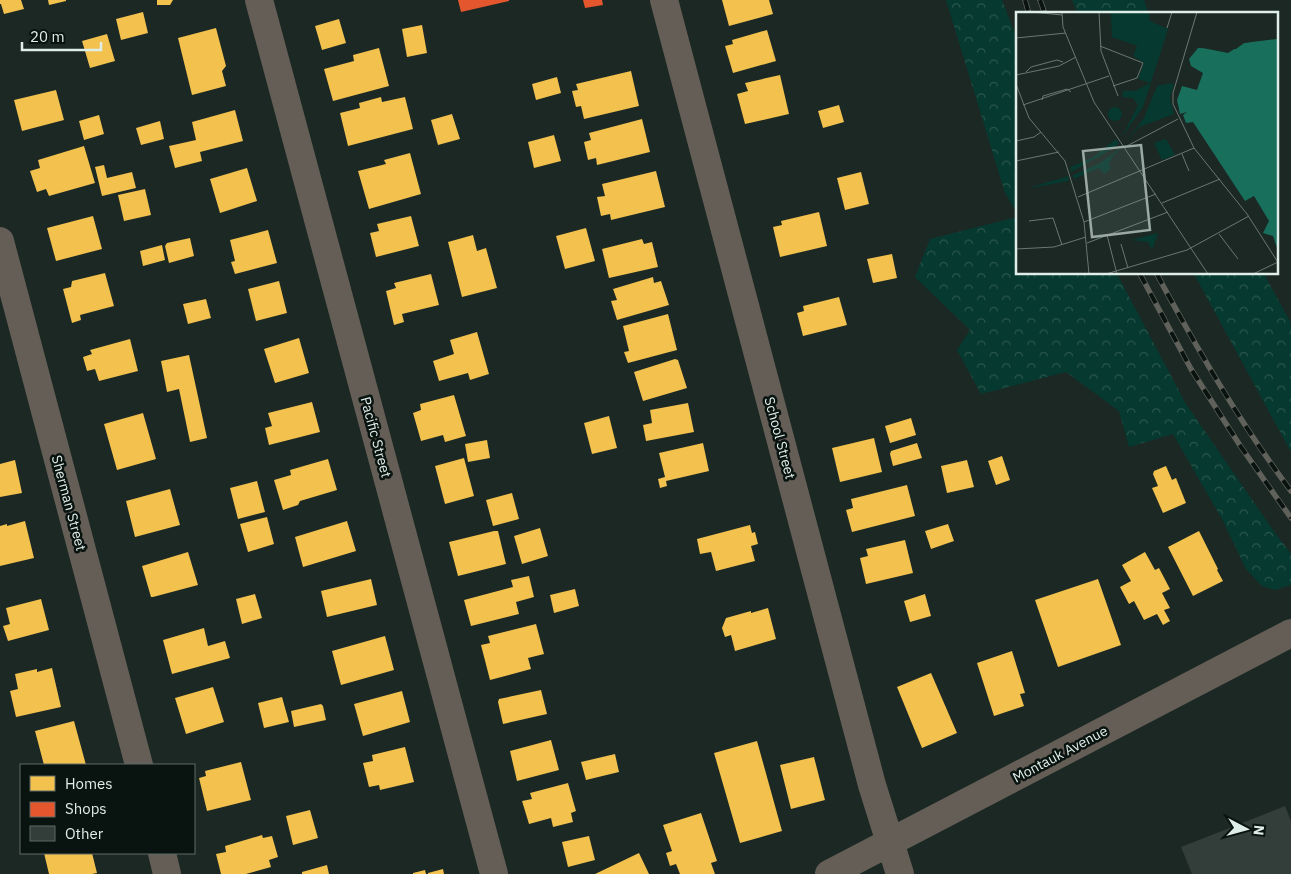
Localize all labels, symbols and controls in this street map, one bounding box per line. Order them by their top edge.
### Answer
inset map [1016,12,1278,275]
scale bar [22,20,101,52]
text: 20 m [30,27,65,46]
street label: Pacific Street [357,395,395,480]
street label: School Street [760,395,800,481]
street label: Sherman Street [48,453,90,553]
street label: Montauk Avenue [1009,721,1111,787]
legend [20,764,195,854]
text: Homes [65,774,113,793]
text: Shops [65,799,107,818]
north arrow [1221,804,1271,854]
text: Other [65,824,104,843]
text: N [1249,824,1268,836]

